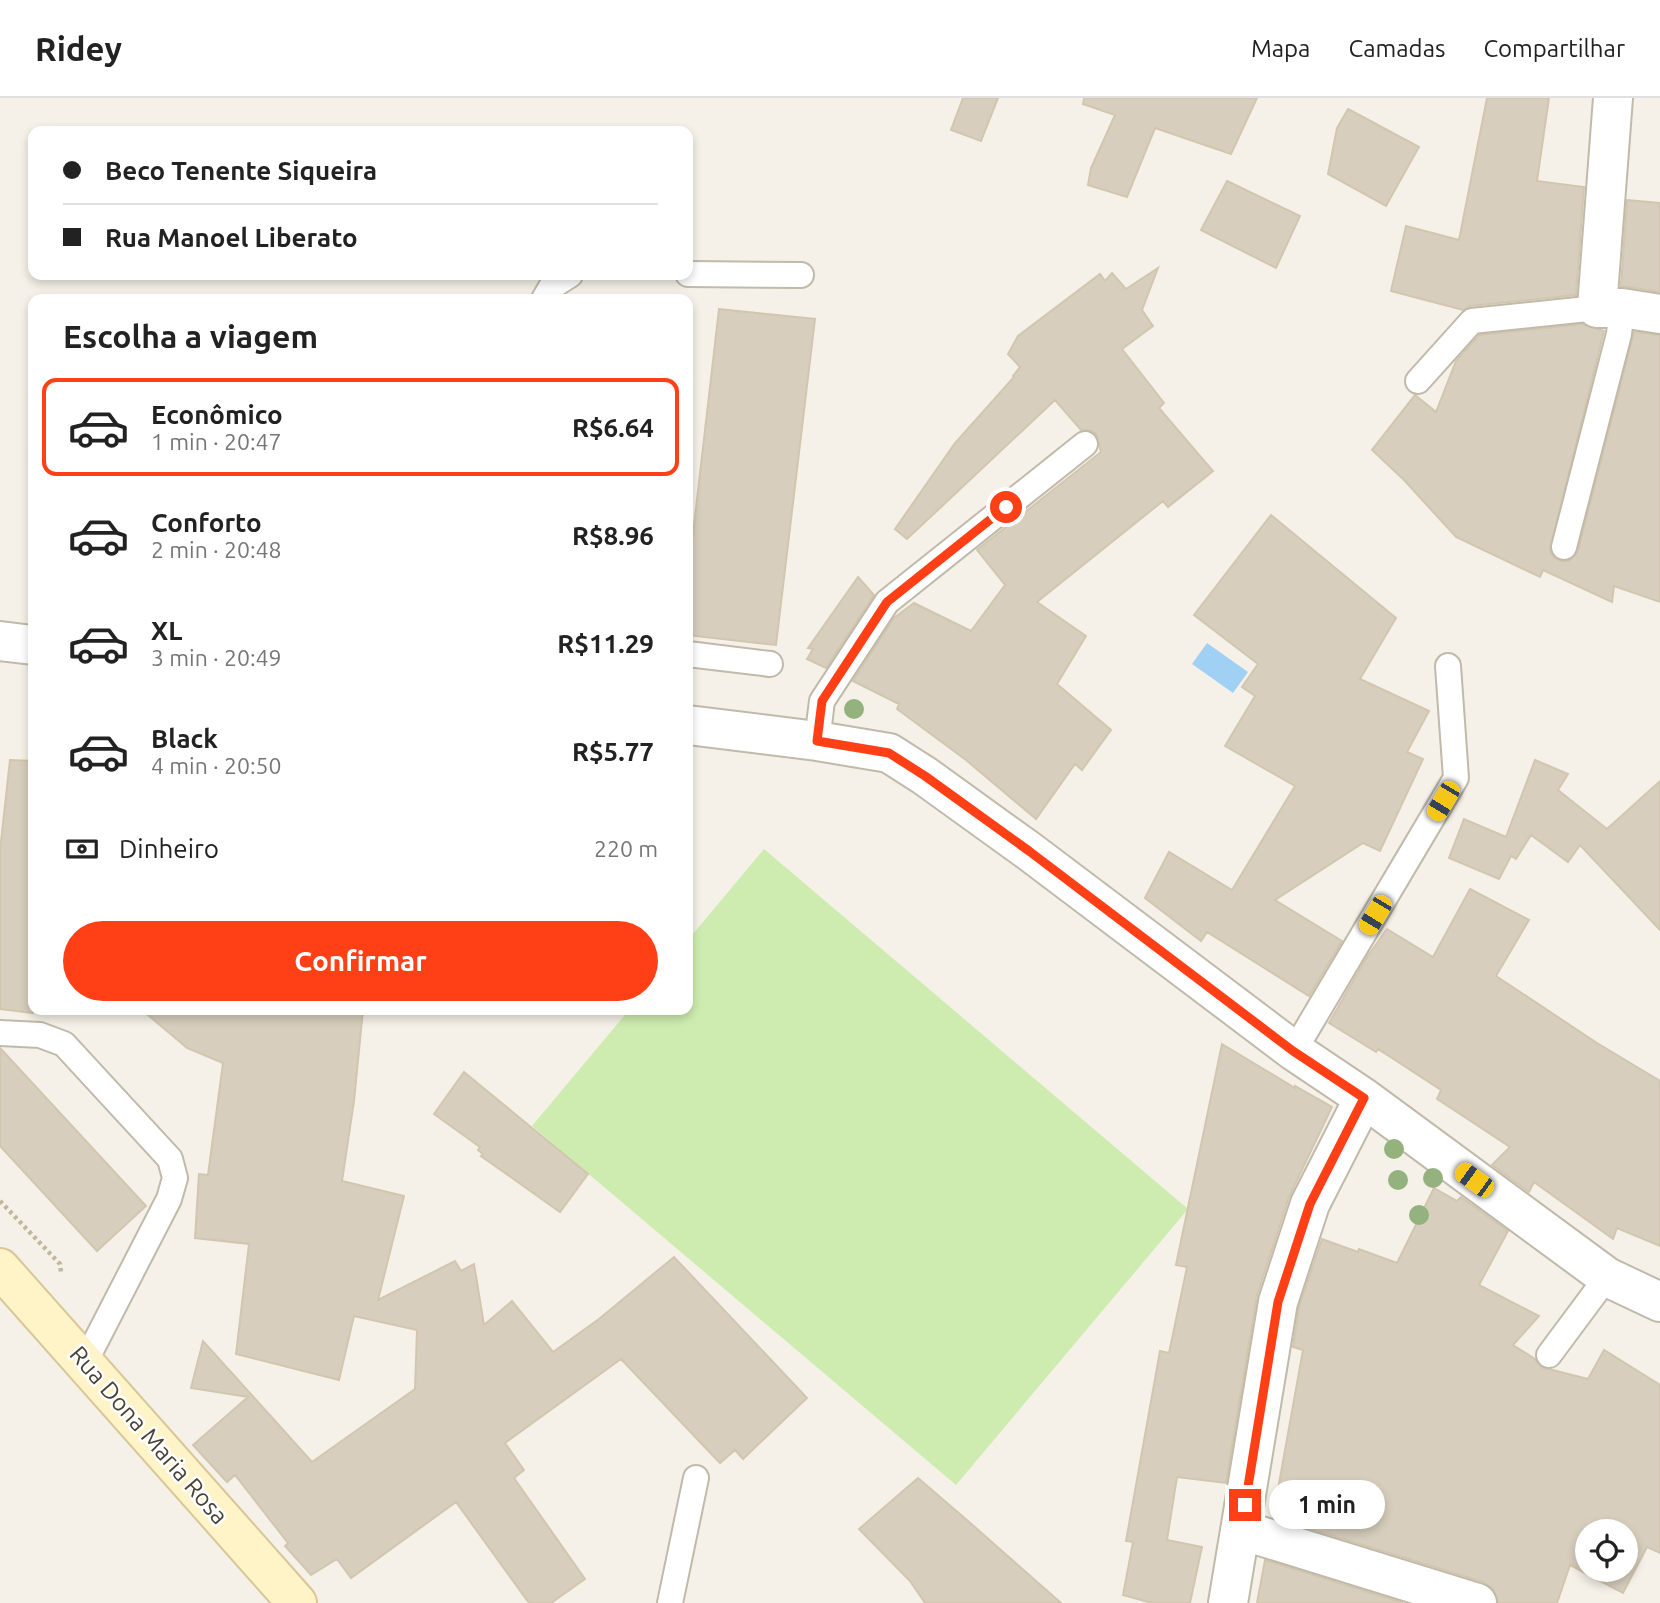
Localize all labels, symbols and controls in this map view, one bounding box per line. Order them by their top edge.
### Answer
text: Ridey [35,30,122,67]
text: Mapa [1251,35,1310,62]
text: Camadas [1348,35,1445,62]
text: Compartilhar [1483,35,1625,62]
text: Beco Tenente Siqueira [105,156,377,185]
text: Rua Manoel Liberato [105,223,358,252]
text: Escolha a viagem [63,318,318,354]
icon: car [67,396,130,459]
text: Econômico [151,400,283,429]
text: R$6.64 [572,413,654,442]
text: 1 min · 20:47 [151,429,282,454]
route start [990,491,1022,523]
icon: car [67,504,130,567]
text: Conforto [151,508,262,537]
text: R$8.96 [572,521,654,550]
text: 2 min · 20:48 [151,537,282,562]
icon: car [67,612,130,675]
text: XL [151,616,182,645]
text: R$11.29 [557,629,654,658]
text: 3 min · 20:49 [151,645,282,670]
icon: car [67,720,130,783]
text: Black [151,724,218,753]
text: R$5.77 [572,737,654,766]
text: 4 min · 20:50 [151,753,282,778]
car [1424,778,1463,824]
icon: cash [63,830,101,868]
text: Dinheiro [119,834,219,863]
text: 220 m [594,836,658,861]
car [1356,892,1395,938]
button: Confirmar [63,921,658,1001]
car [1451,1159,1498,1201]
street label: Rua Dona Maria Rosa [64,1341,234,1529]
callout: 1 min [1270,1480,1385,1530]
route end [1229,1489,1261,1521]
text: 1 min [1298,1492,1356,1517]
map controls [1575,1519,1638,1582]
button: locate [1575,1519,1638,1582]

